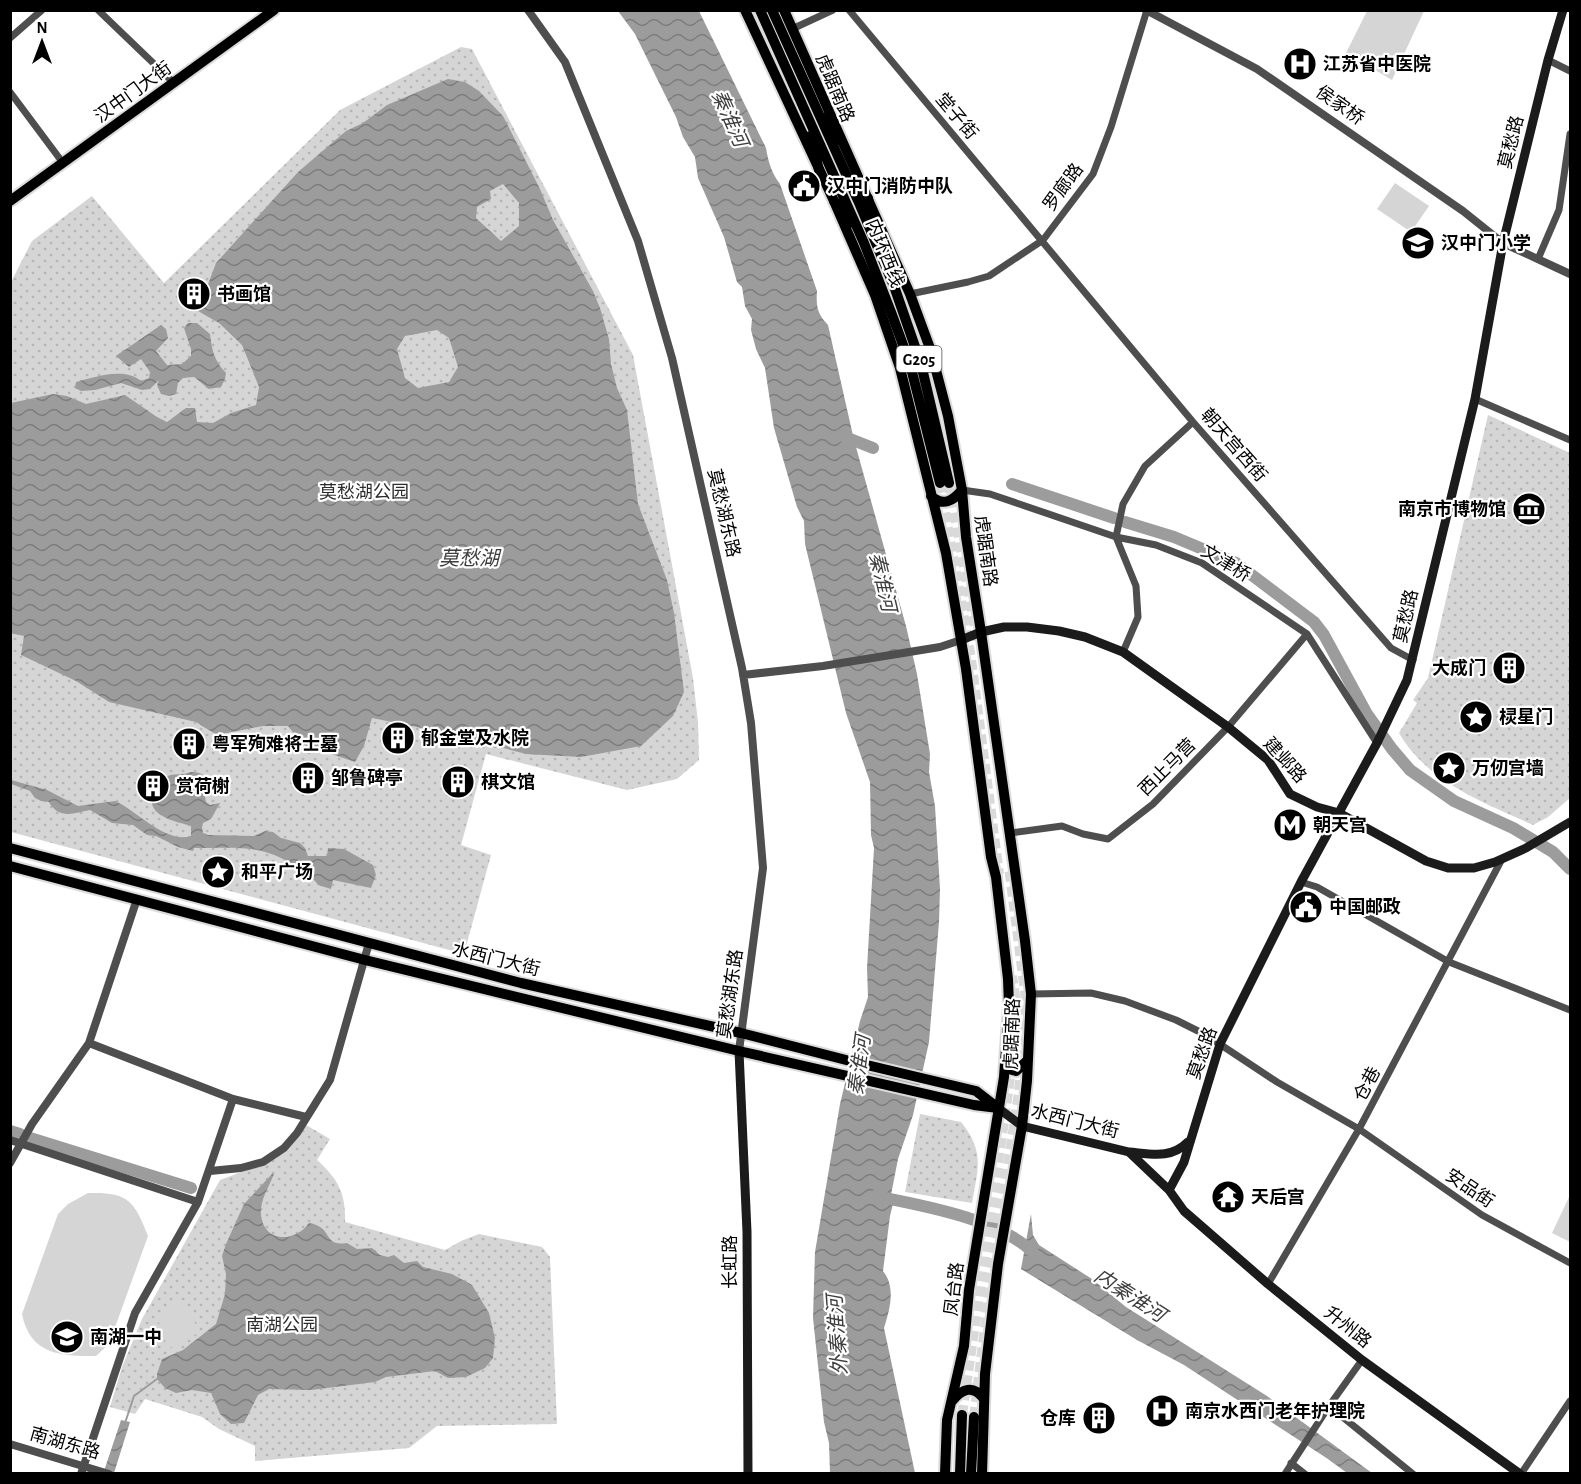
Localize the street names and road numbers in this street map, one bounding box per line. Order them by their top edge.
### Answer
street label: 虎踞南路 [812,51,858,125]
street label: 汉中门大街 [91,57,175,127]
street label: 侯家桥 [1312,81,1368,129]
street label: 堂子街 [932,89,982,143]
street label: 莫愁路 [1495,113,1527,171]
street label: 罗廊路 [1039,159,1087,215]
street label: 内环西线 [862,216,908,290]
road number: G205 [896,346,942,372]
street label: 朝天宫西街 [1197,404,1271,486]
street label: 莫愁湖东路 [704,467,744,559]
street label: 虎踞南路 [971,514,1001,588]
street label: 文津桥 [1198,541,1254,585]
street label: 莫愁路 [1390,587,1422,645]
street label: 建邺路 [1260,733,1310,787]
street label: 西止马营 [1134,734,1200,800]
street label: 水西门大街 [450,938,542,980]
street label: 莫愁湖东路 [714,948,746,1040]
street label: 虎踞南路 [1001,998,1023,1070]
street label: 莫愁路 [1183,1024,1221,1082]
street label: 仓巷 [1350,1063,1384,1105]
street label: 水西门大街 [1029,1100,1121,1142]
street label: 安品街 [1442,1165,1498,1211]
street label: 长虹路 [720,1235,740,1289]
street label: 凤台路 [941,1261,967,1317]
street label: 升州路 [1321,1302,1375,1352]
street label: 南湖东路 [28,1423,102,1463]

